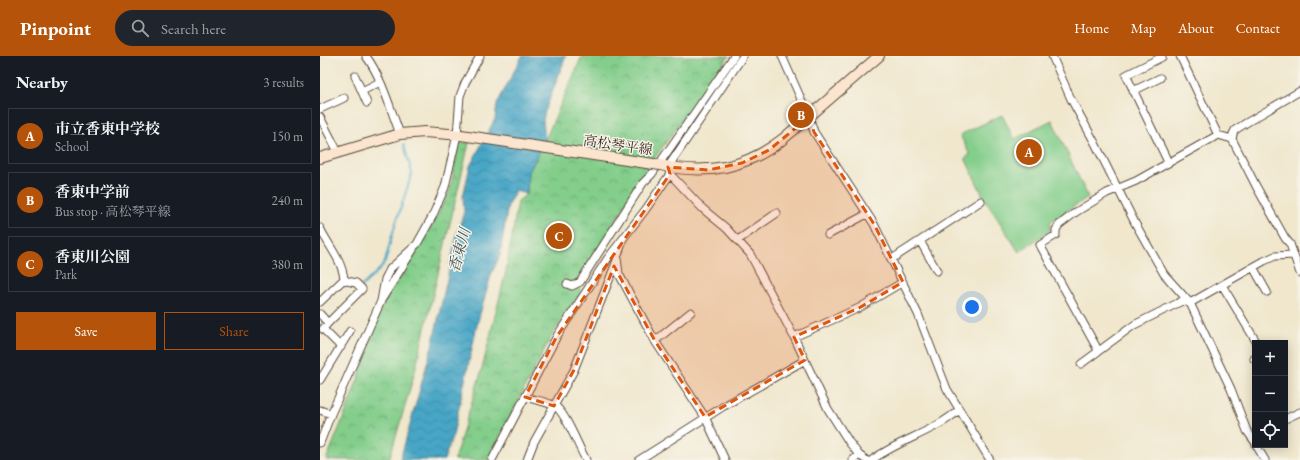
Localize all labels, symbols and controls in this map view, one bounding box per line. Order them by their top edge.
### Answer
search box [115,10,395,46]
text: Pinpoint [20,16,91,41]
icon: search [129,17,151,39]
text: Search here [161,19,226,38]
text: Home [1074,19,1109,37]
text: Map [1131,19,1156,37]
text: About [1178,19,1214,37]
text: Contact [1236,19,1280,37]
text: Nearby [16,71,68,93]
text: 3 results [263,74,304,91]
pin: B [788,100,814,130]
text: 市立香東中学校 [55,119,160,138]
text: A [25,128,35,145]
text: 150 m [272,128,303,145]
street label: 高松琴平線 [582,131,654,159]
pin: A [1016,137,1042,167]
text: School [55,138,89,155]
text: 香東中学前 [55,182,130,201]
text: B [26,192,34,209]
text: 240 m [272,192,303,209]
text: Bus stop · 高松琴平線 [55,203,171,220]
pin: C [546,221,572,251]
water label: 香東川 [444,224,475,274]
text: 香東川公園 [55,247,130,266]
text: C [25,256,35,273]
text: 380 m [272,256,303,273]
text: Park [55,266,77,283]
your location [962,297,982,317]
button: Save [16,312,156,350]
button: Share [164,312,304,350]
map controls [1252,340,1288,448]
button: + [1252,340,1288,376]
button: − [1252,376,1288,412]
button: locate [1252,412,1288,448]

